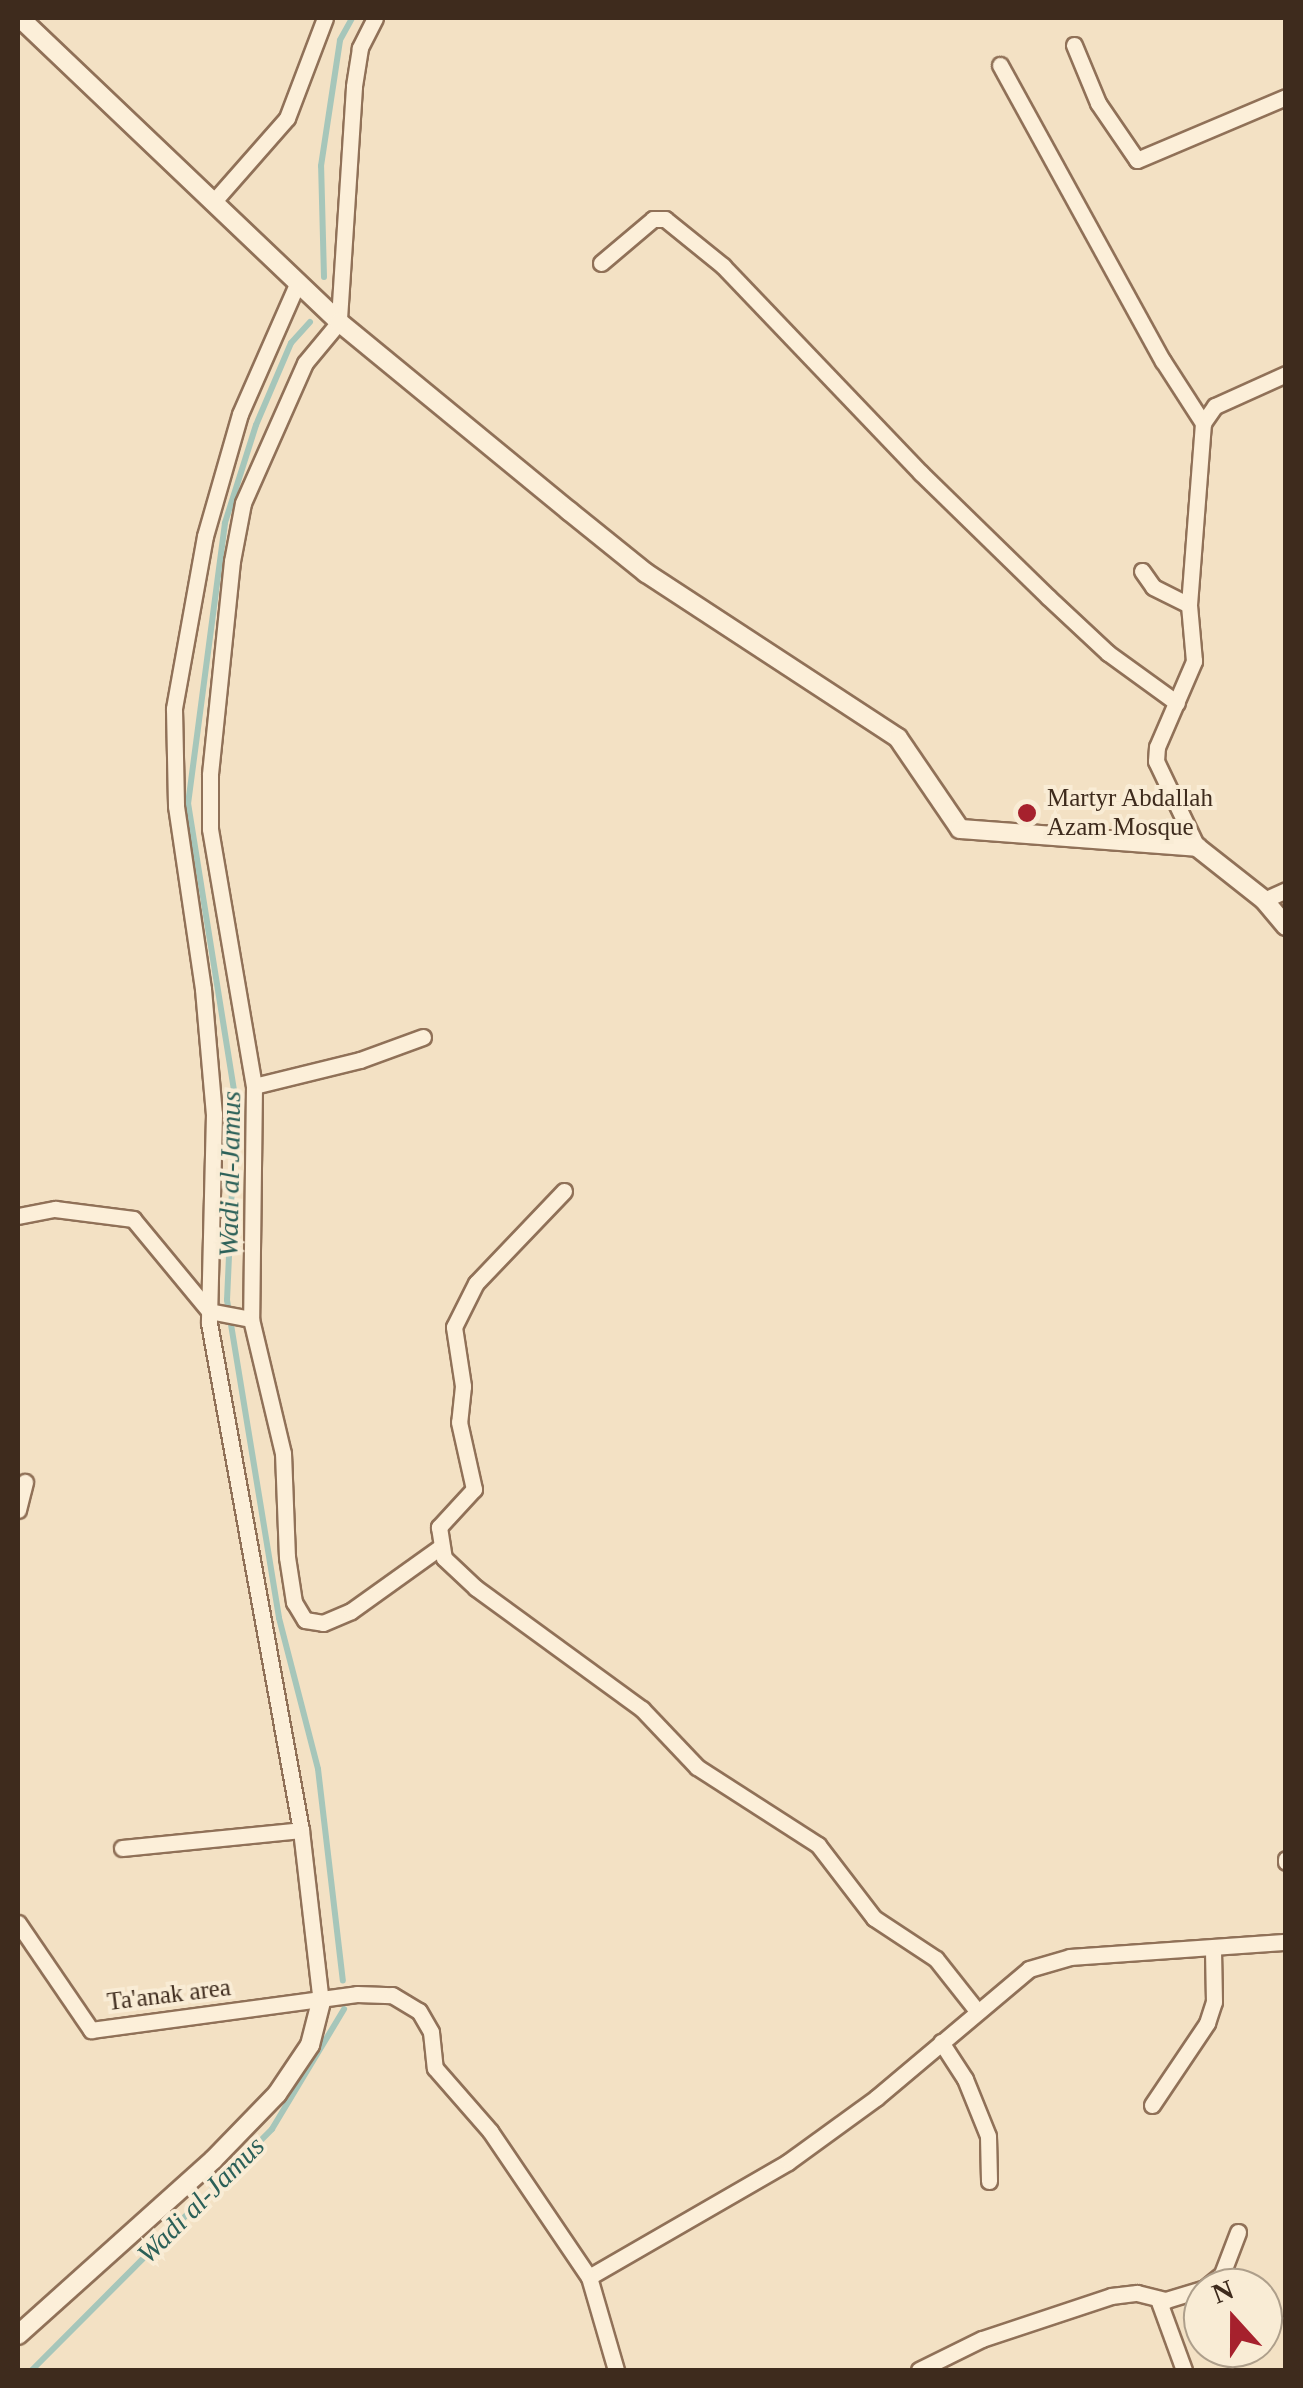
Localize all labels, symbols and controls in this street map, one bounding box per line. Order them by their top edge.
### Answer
place label: Martyr Abdallah Azam Mosque [1047,784,1214,843]
marker: Martyr Abdallah Azam Mosque [1016,802,1038,824]
water label: Wadi al-Jamus [212,1091,248,1257]
street label: Ta'anak area [106,1973,232,2017]
water label: Wadi al-Jamus [130,2129,272,2271]
north arrow [1183,2268,1283,2368]
text: N [1208,2273,1238,2309]

